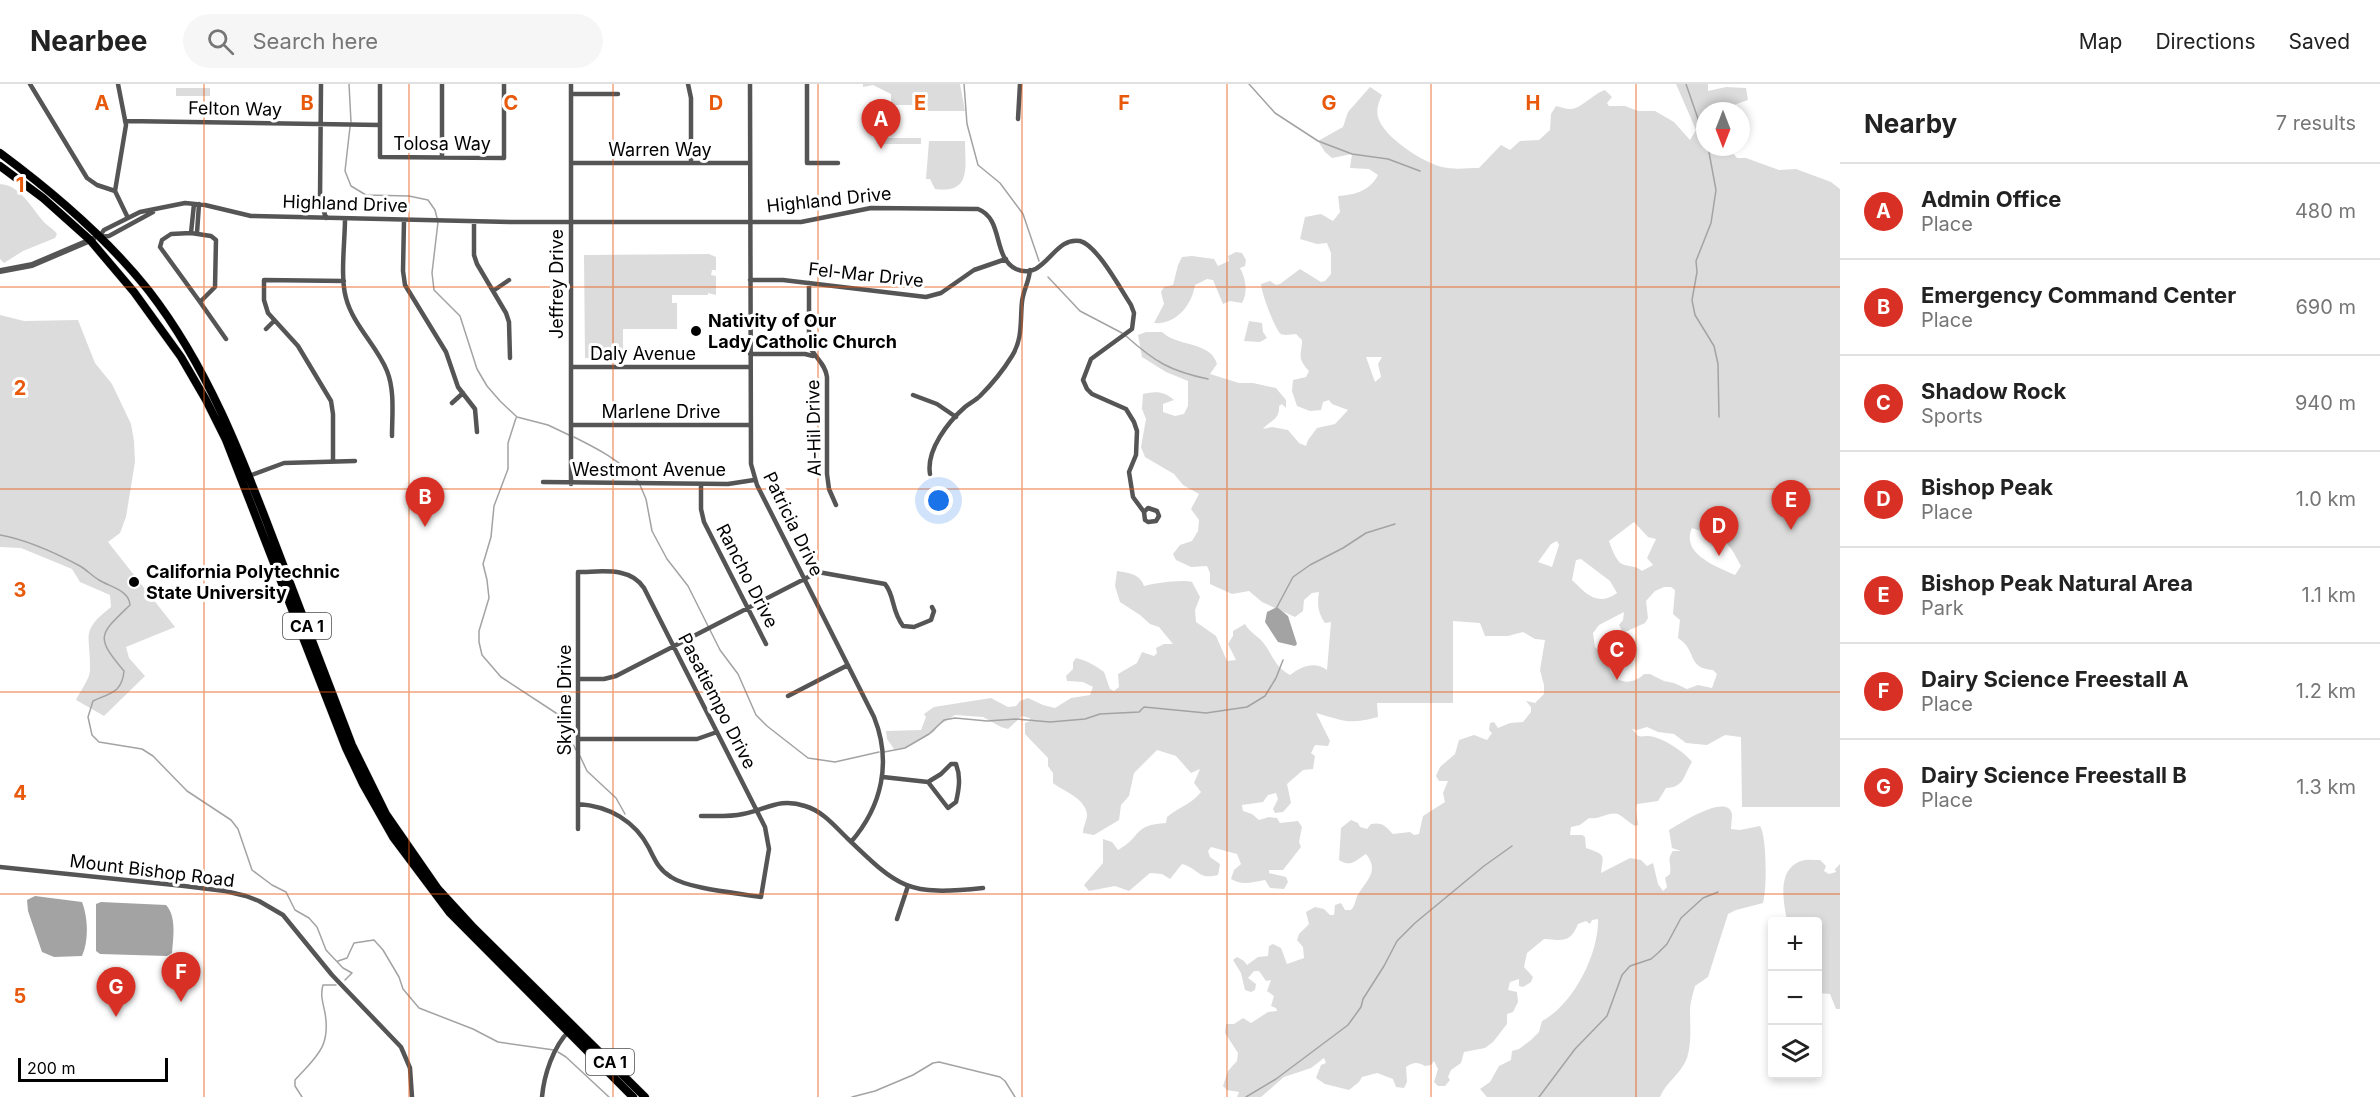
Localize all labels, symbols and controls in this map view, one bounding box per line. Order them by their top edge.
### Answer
search box [183,14,603,68]
text: Nearbee [30,24,147,58]
icon: search [204,25,237,58]
text: Search here [252,28,378,54]
text: Map [2079,29,2122,54]
text: Directions [2155,29,2256,54]
text: Saved [2289,29,2350,54]
text: A [95,91,110,115]
text: B [300,91,314,115]
text: C [504,91,518,115]
text: D [709,91,723,115]
text: E [914,91,926,115]
text: F [1118,91,1130,115]
text: G [1321,91,1337,115]
text: H [1526,91,1540,115]
street label: Felton Way [188,97,282,120]
pin: A [862,100,900,149]
north arrow [1696,102,1750,156]
text: Nearby [1864,108,1957,139]
text: 7 results [2276,111,2356,135]
street label: Tolosa Way [393,133,491,154]
street label: Warren Way [608,139,712,160]
text: 1 [16,173,24,197]
street label: Highland Drive [766,183,892,216]
text: Admin Office [1921,186,2061,212]
street label: Highland Drive [282,191,408,216]
text: A [1876,199,1891,223]
text: 480 m [2295,199,2356,223]
text: Place [1921,212,1973,236]
street label: Jeffrey Drive [546,229,567,339]
street label: Fel-Mar Drive [807,258,925,291]
text: Emergency Command Center [1921,282,2236,308]
text: B [1877,295,1890,319]
text: 690 m [2295,295,2356,319]
text: Place [1921,308,1973,332]
place label: Nativity of Our Lady Catholic Church [708,310,897,352]
marker: Nativity of Our Lady Catholic Church [689,324,703,338]
street label: Daly Avenue [590,343,696,364]
text: 2 [14,376,26,400]
text: Shadow Rock [1921,378,2066,404]
street label: Al-Hil Drive [802,379,825,477]
text: C [1876,391,1891,415]
text: 940 m [2295,391,2356,415]
street label: Marlene Drive [601,401,721,422]
text: Sports [1921,404,1983,428]
street label: Westmont Avenue [572,459,726,480]
street label: Patricia Drive [759,468,828,579]
text: Bishop Peak [1921,474,2053,500]
pin: B [406,478,444,527]
pin: E [1772,480,1810,530]
your location [924,486,953,515]
text: D [1876,487,1891,511]
text: 1.0 km [2296,487,2356,511]
text: Place [1921,500,1973,524]
pin: D [1700,506,1738,556]
street label: Rancho Drive [712,520,783,631]
place label: California Polytechnic State University [146,561,340,603]
text: Bishop Peak Natural Area [1921,570,2193,596]
marker: California Polytechnic State University [127,575,141,589]
text: 3 [14,578,26,602]
text: E [1877,583,1890,607]
text: 1.1 km [2302,583,2356,607]
text: Park [1921,596,1964,620]
road number: CA 1 [283,613,331,639]
street label: Pasatiempo Drive [674,630,761,772]
pin: C [1598,630,1636,680]
street label: Skyline Drive [554,644,575,756]
text: Dairy Science Freestall A [1921,666,2189,692]
text: F [1878,679,1889,703]
text: 1.2 km [2296,679,2356,703]
text: Place [1921,692,1973,716]
text: Dairy Science Freestall B [1921,762,2187,788]
text: G [1876,775,1891,799]
text: 1.3 km [2296,775,2356,799]
text: 4 [13,781,27,805]
text: Place [1921,788,1973,812]
street label: Mount Bishop Road [68,850,236,891]
map controls [1768,917,1822,1079]
button: + [1768,917,1822,971]
pin: F [162,952,201,1002]
pin: G [96,968,136,1017]
button: − [1768,971,1822,1025]
text: 5 [14,984,26,1008]
button: layers [1768,1025,1822,1079]
road number: CA 1 [586,1049,634,1075]
scale bar [18,1055,168,1082]
text: 200 m [27,1058,75,1078]

